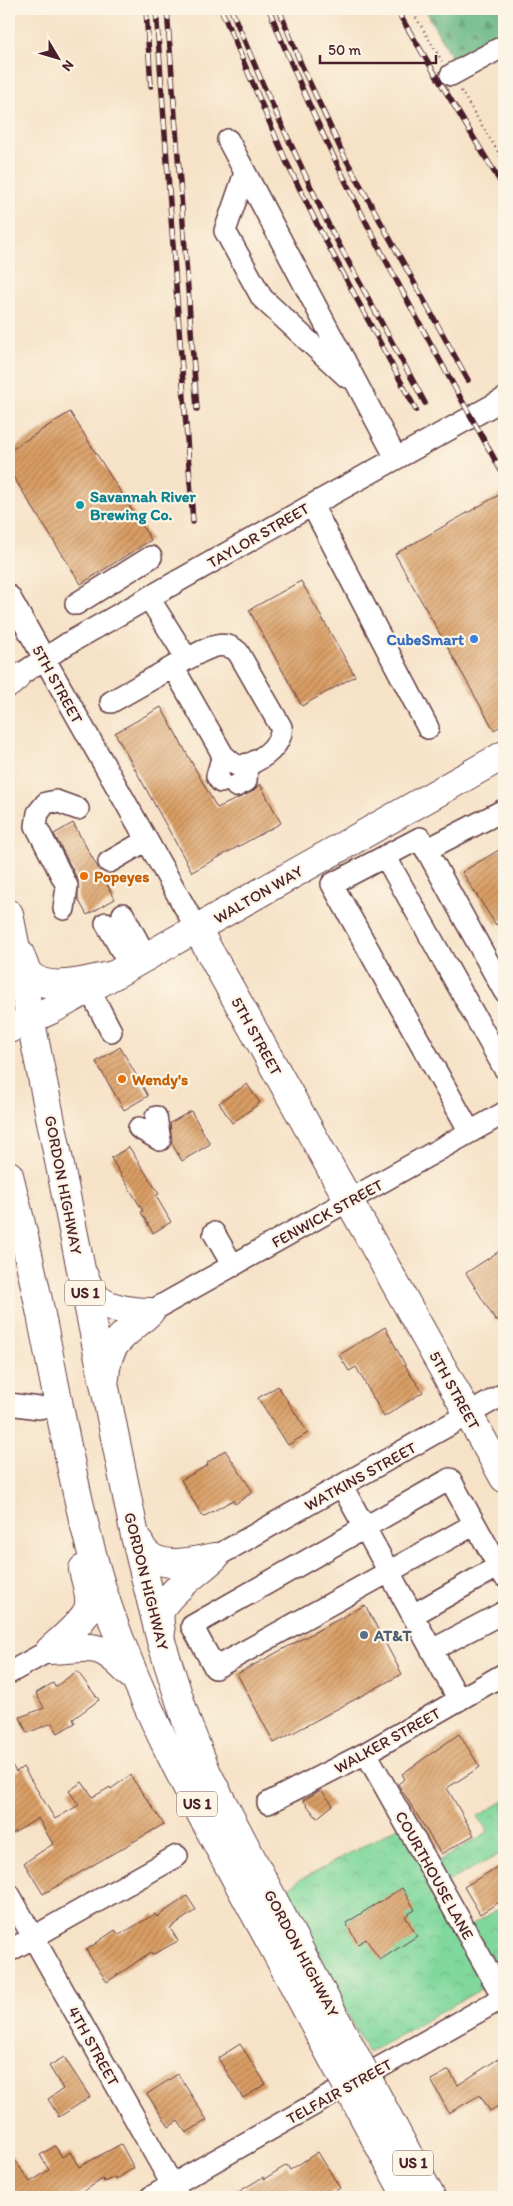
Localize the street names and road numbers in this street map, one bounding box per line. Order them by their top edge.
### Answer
street label: TAYLOR STREET [204,499,313,572]
street label: 5TH STREET [28,642,87,727]
street label: WALTON WAY [210,861,306,928]
street label: 5TH STREET [227,994,286,1079]
street label: GORDON HIGHWAY [41,1114,86,1256]
street label: FENWICK STREET [268,1175,386,1252]
road number: US 1 [65,1280,105,1306]
street label: 5TH STREET [425,1348,484,1433]
street label: WATKINS STREET [301,1438,420,1515]
street label: GORDON HIGHWAY [120,1510,173,1652]
street label: WALKER STREET [331,1703,444,1777]
road number: US 1 [177,1792,217,1816]
street label: COURTHOUSE LANE [391,1808,478,1943]
street label: GORDON HIGHWAY [260,1886,343,2020]
street label: 4TH STREET [64,2003,123,2089]
street label: TELFAIR STREET [283,2055,395,2128]
road number: US 1 [393,2150,433,2176]

